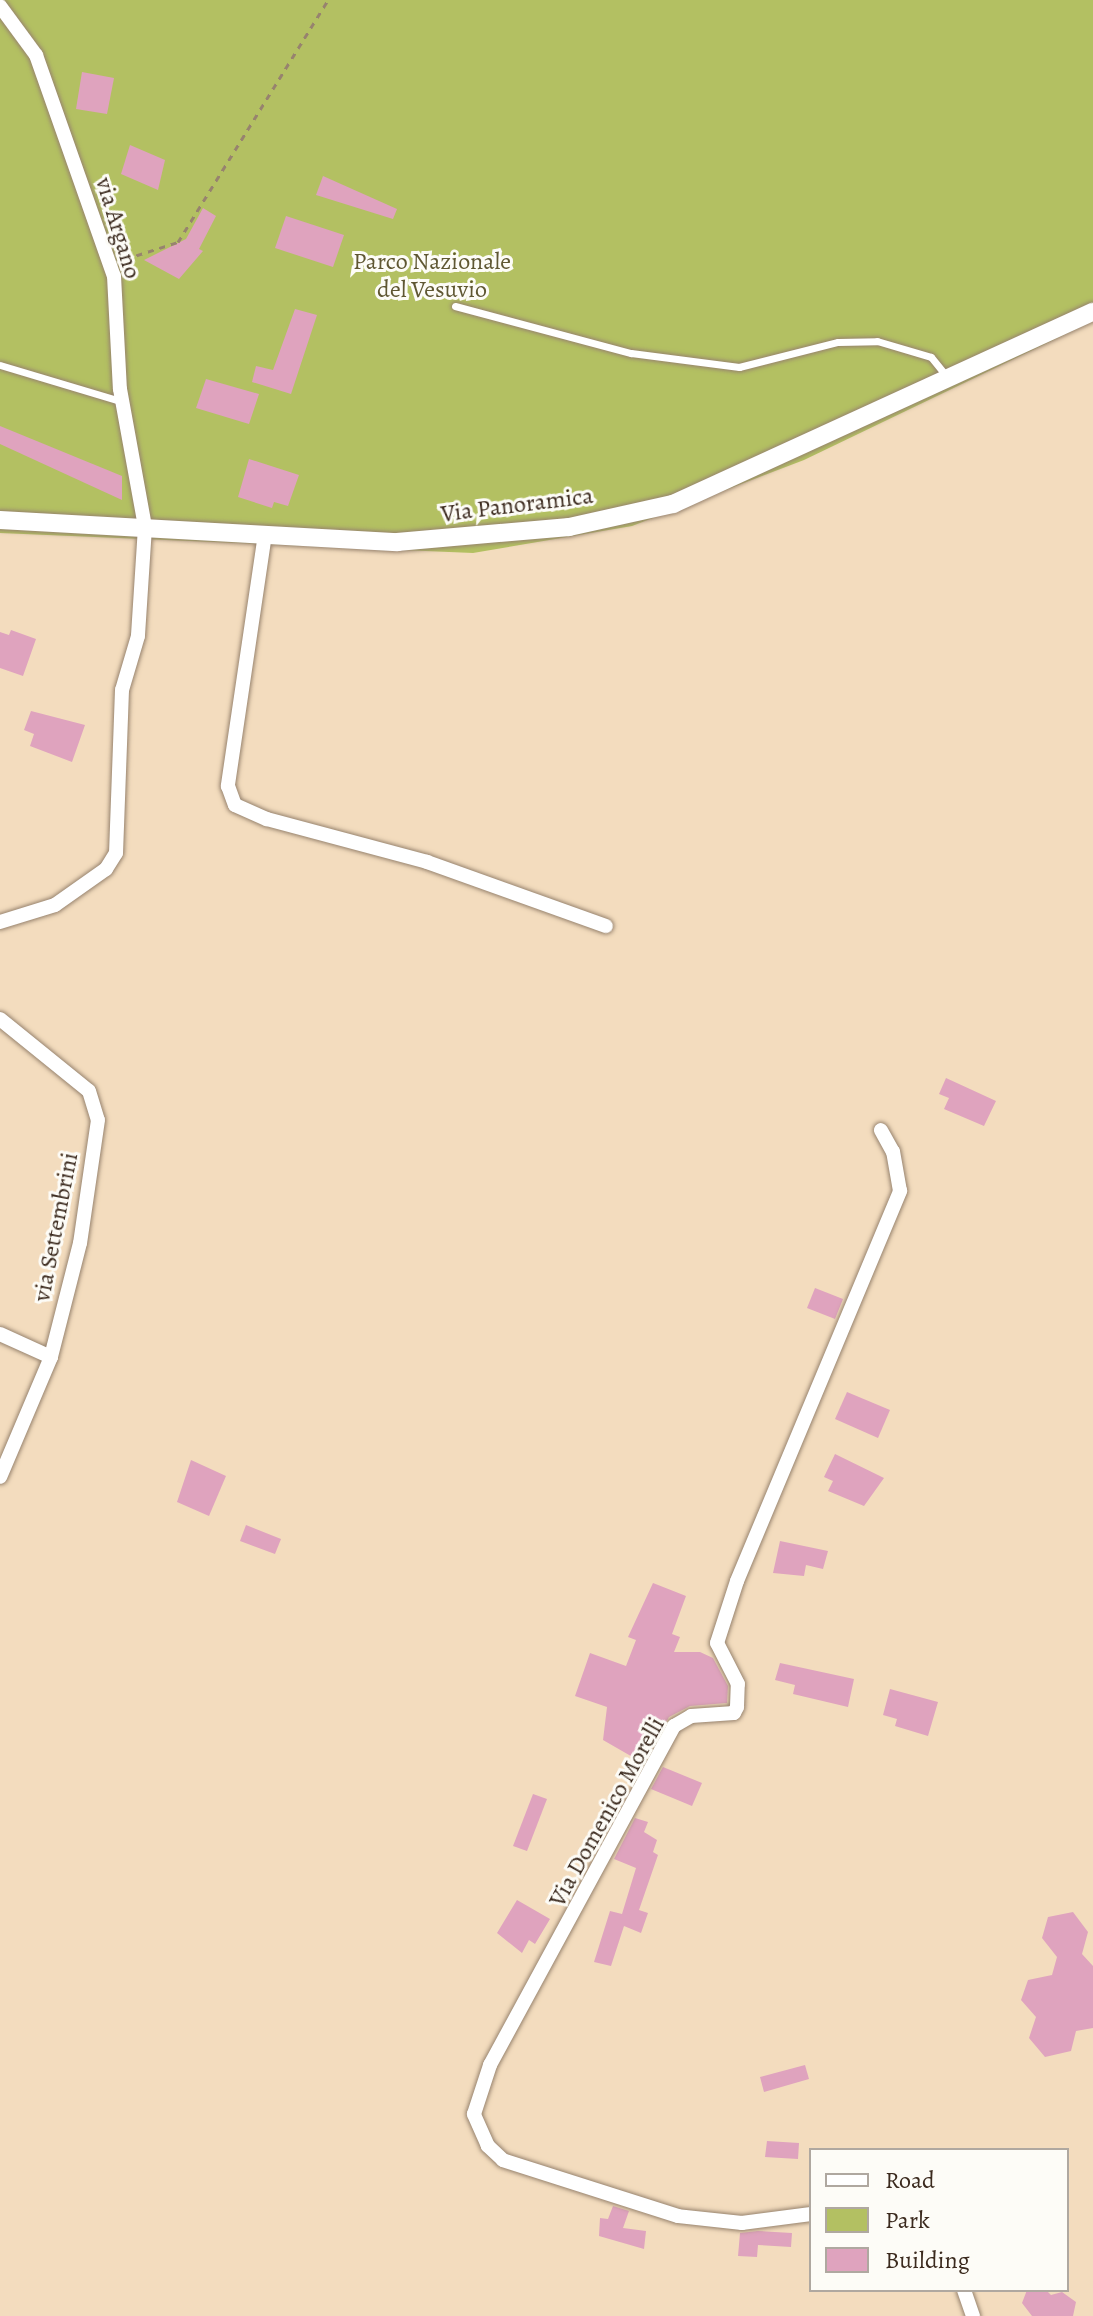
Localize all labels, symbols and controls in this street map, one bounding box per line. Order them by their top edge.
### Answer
street label: via Argano [89,174,147,282]
park label: Parco Nazionale del Vesuvio [353,248,511,304]
street label: Via Panoramica [439,481,595,529]
street label: via Settembrini [27,1150,85,1304]
street label: Via Domenico Morelli [543,1712,671,1912]
legend [809,2148,1069,2292]
text: Road [885,2164,935,2196]
text: Park [885,2204,930,2236]
text: Building [885,2244,970,2276]

